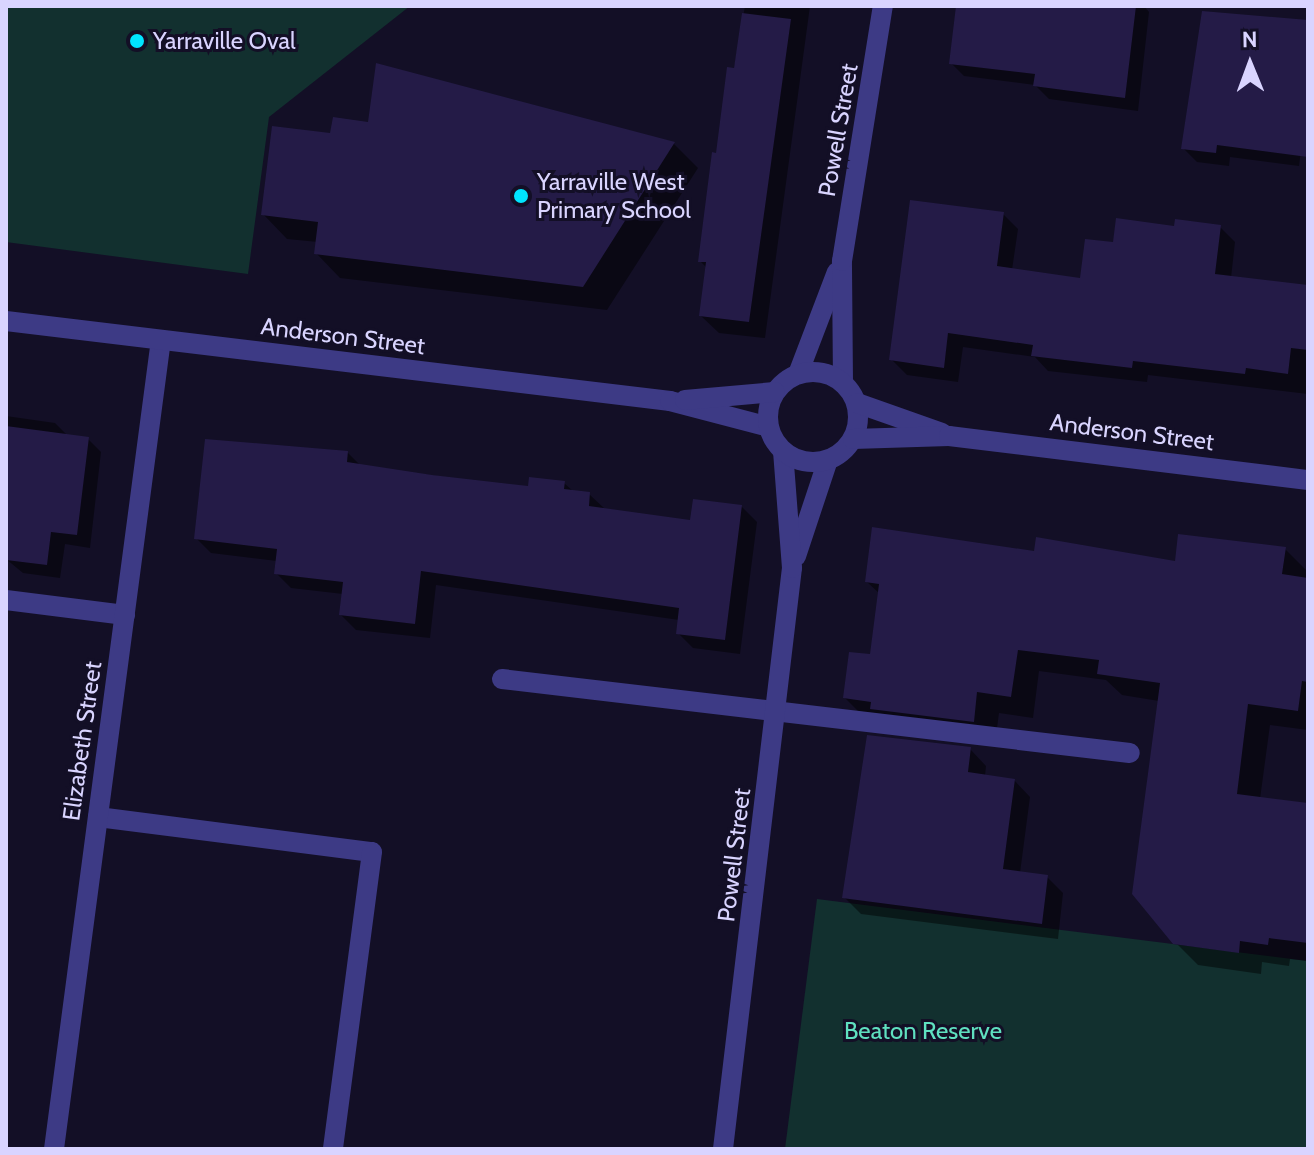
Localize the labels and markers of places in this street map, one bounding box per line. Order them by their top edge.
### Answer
place label: Yarraville Oval [153,27,296,55]
marker: Yarraville Oval [128,32,146,50]
place label: Yarraville West Primary School [537,168,691,224]
marker: Yarraville West Primary School [512,187,530,205]

